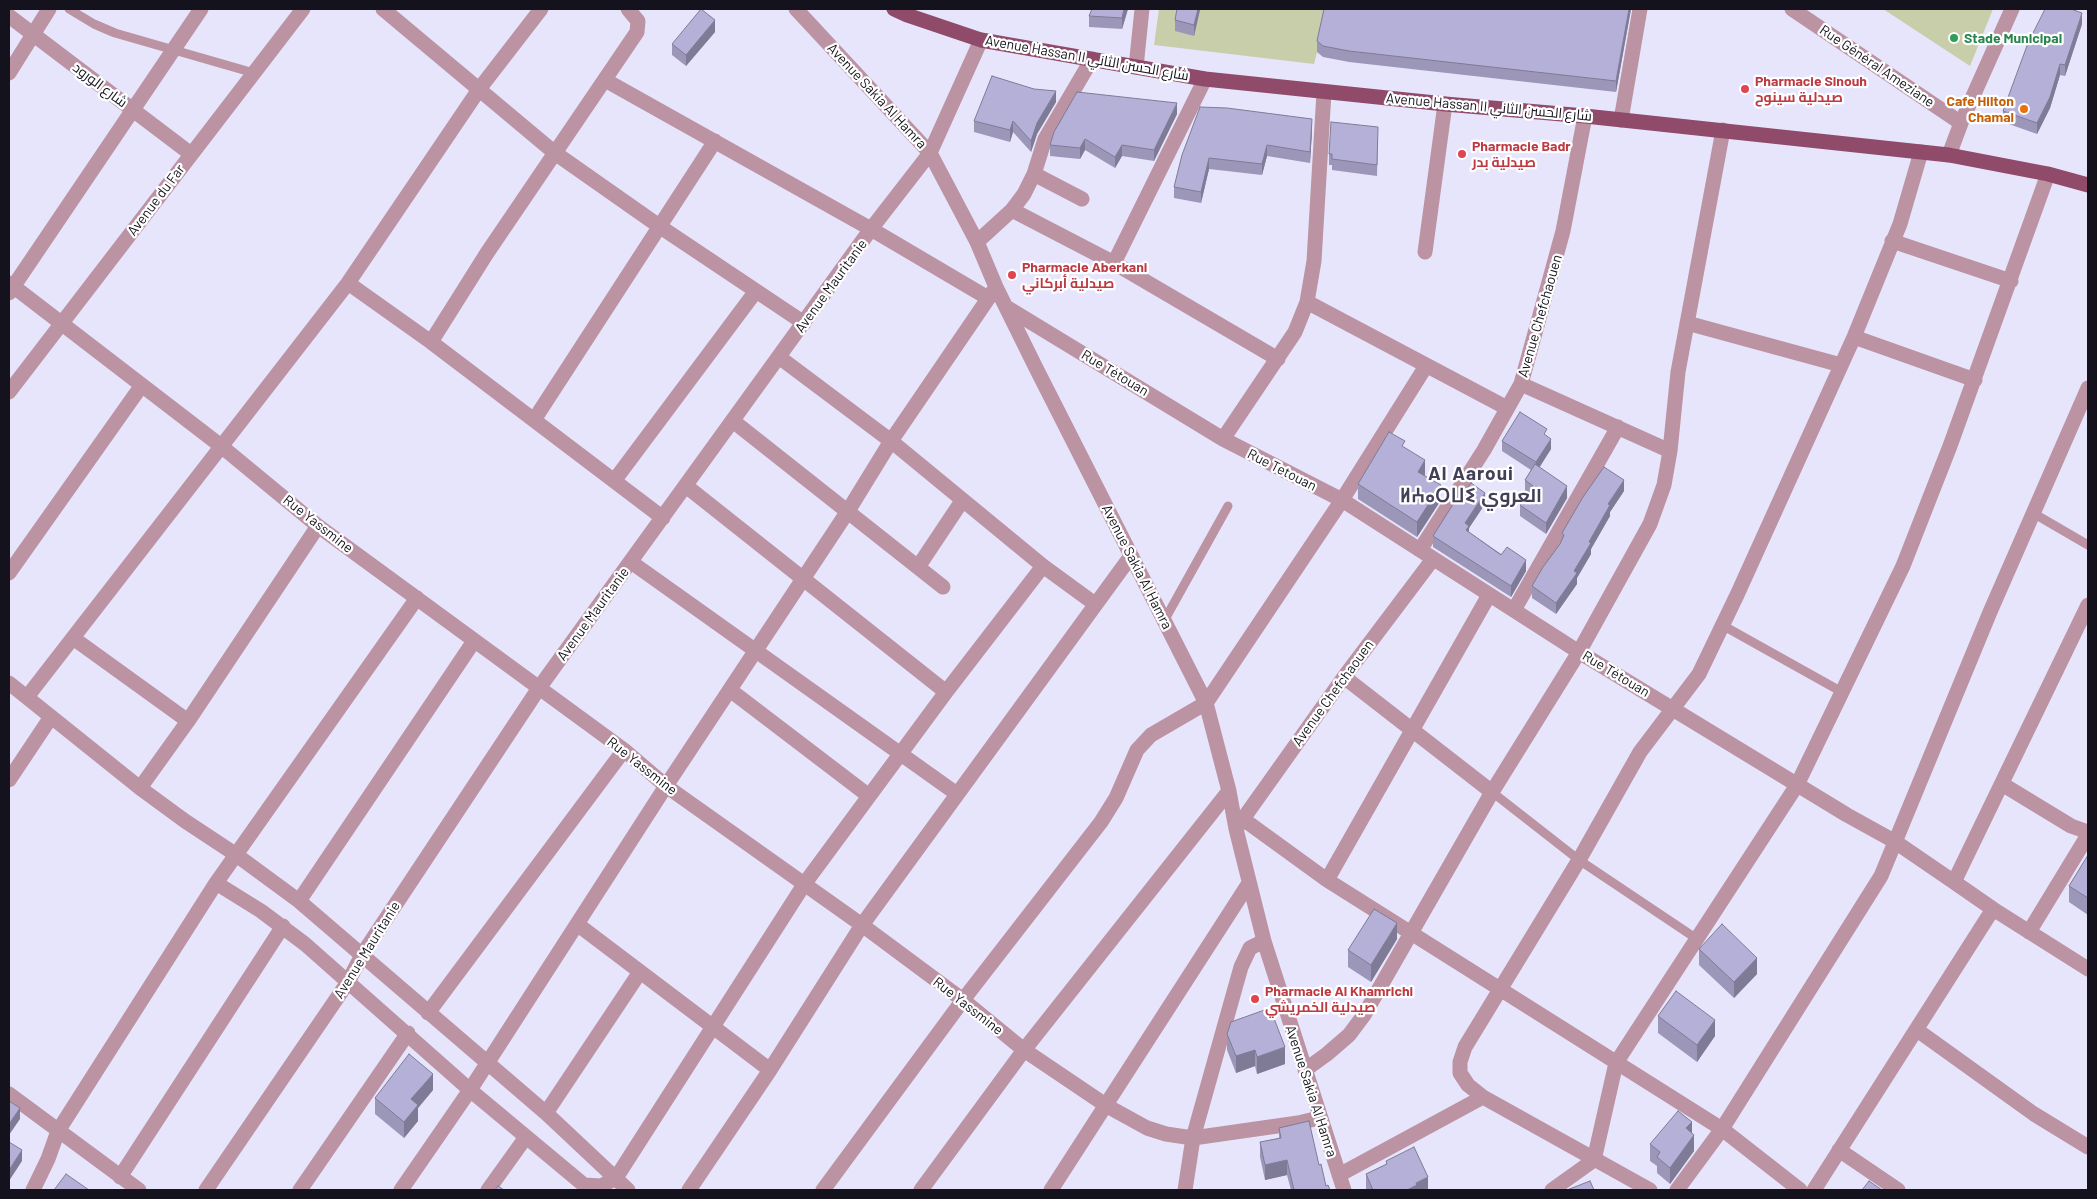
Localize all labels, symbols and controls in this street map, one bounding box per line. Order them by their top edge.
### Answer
street label: Rue Général Ameziane [1816,21,1938,111]
place label: Stade Municipal [1964,30,2062,46]
street label: Avenue Hassan II شارع الحسن الثاني [984,32,1190,84]
marker: Stade Municipal [1948,32,1960,44]
street label: Avenue Sakia Al Hamra [824,40,930,152]
street label: شارع الورود [70,59,130,111]
place label: Pharmacie Sinouh صيدلية سينوح [1755,73,1867,105]
marker: Pharmacie Sinouh صيدلية سينوح [1739,83,1751,95]
street label: Avenue Hassan II شارع الحسن الثاني [1385,90,1593,124]
place label: Cafe Hilton Chamal [1946,93,2014,125]
marker: Cafe Hilton Chamal [2018,103,2030,115]
place label: Pharmacie Badr صيدلية بدر [1472,138,1571,170]
marker: Pharmacie Badr صيدلية بدر [1456,148,1468,160]
street label: Avenue du Far [124,161,188,239]
street label: Avenue Mauritanie [791,236,871,336]
street label: Avenue Chefchaouen [1514,253,1566,379]
place label: Pharmacie Aberkani صيدلية أبركاني [1022,259,1147,292]
marker: Pharmacie Aberkani صيدلية أبركاني [1006,269,1018,281]
street label: Rue Tétouan [1078,346,1152,400]
street label: Rue Tetouan [1245,445,1319,495]
district label: Al Aaroui ⵍⵄⴰⵔⵡⵉ العروي [1404,463,1538,507]
street label: Rue Yassmine [280,491,356,557]
street label: Avenue Sakia Al Hamra [1098,502,1176,632]
street label: Avenue Mauritanie [553,564,633,664]
street label: Avenue Chefchaouen [1289,637,1377,749]
street label: Rue Tétouan [1579,647,1653,701]
street label: Rue Yassmine [604,733,680,799]
street label: Avenue Mauritanie [330,898,404,1002]
street label: Rue Yassmine [930,973,1006,1039]
place label: Pharmacie Al Khamrichi صيدلية الخمريشي [1265,983,1413,1016]
marker: Pharmacie Al Khamrichi صيدلية الخمريشي [1249,993,1261,1005]
street label: Avenue Sakia Al Hamra [1282,1023,1340,1159]

